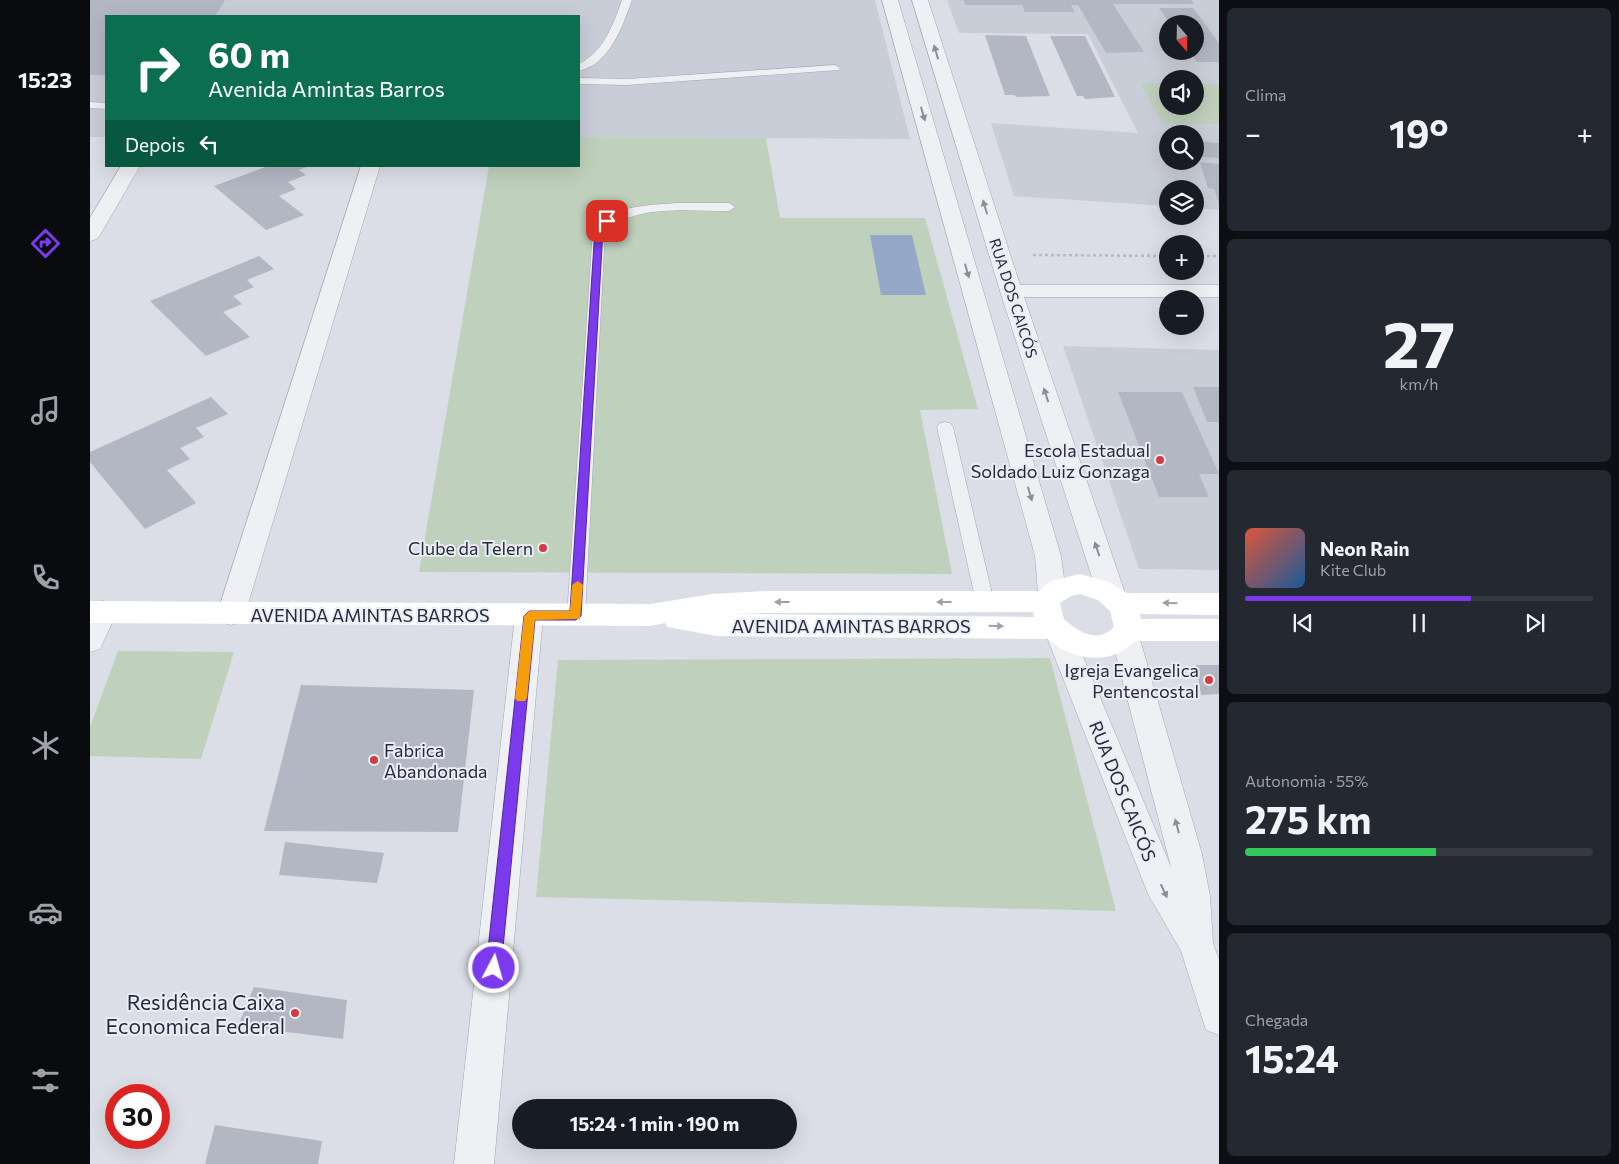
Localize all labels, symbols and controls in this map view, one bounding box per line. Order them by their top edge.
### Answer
north arrow [1159,15,1204,60]
map controls [1159,15,1204,335]
text: 60 m [208,32,290,75]
icon: right [125,35,190,100]
one-way arrow [932,44,940,59]
text: 15:23 [18,66,72,93]
button: sound [1159,70,1204,115]
text: Avenida Amintas Barros [208,75,445,102]
text: Clima [1245,85,1286,104]
one-way arrow [919,107,927,122]
text: 19° [1389,109,1449,156]
text: − [1245,116,1261,150]
text: + [1577,116,1593,150]
button: search [1159,125,1204,170]
icon: left [195,130,223,158]
text: Depois [125,133,185,156]
button: layers [1159,180,1204,225]
one-way arrow [981,199,989,214]
pin [586,200,628,242]
icon: arrive [593,207,621,235]
icon: directions [28,226,63,261]
button: + [1159,235,1204,280]
street label: RUA DOS CAICÓS [986,236,1043,360]
one-way arrow [963,263,971,278]
button: − [1159,290,1204,335]
text: 27 [1383,302,1455,381]
text: km/h [1400,374,1438,393]
one-way arrow [1042,387,1050,402]
icon: music [28,393,63,428]
place label: Escola Estadual Soldado Luiz Gonzaga [971,439,1150,482]
marker: Escola Estadual Soldado Luiz Gonzaga [1154,454,1166,466]
one-way arrow [1027,487,1035,502]
place label: Clube da Telern [408,537,533,559]
text: Neon Rain [1320,537,1410,560]
one-way arrow [1093,541,1101,556]
marker: Clube da Telern [537,542,549,554]
icon: phone [28,560,63,595]
text: Kite Club [1320,560,1386,579]
one-way arrow [774,598,790,606]
one-way arrow [936,598,952,606]
one-way arrow [1162,599,1178,607]
street label: AVENIDA AMINTAS BARROS [250,604,490,626]
icon: previous [1289,609,1317,637]
icon: pause [1405,609,1433,637]
icon: next [1521,609,1549,637]
street label: AVENIDA AMINTAS BARROS [731,615,971,637]
one-way arrow [988,622,1004,630]
place label: Igreja Evangelica Pentencostal [1065,659,1199,702]
marker: Igreja Evangelica Pentencostal [1203,674,1215,686]
street label: RUA DOS CAICÓS [1085,718,1161,864]
icon: climate [28,728,63,763]
place label: Fabrica Abandonada [384,739,487,782]
marker: Fabrica Abandonada [368,754,380,766]
text: Autonomia · 55% [1245,771,1368,790]
text: 275 km [1245,795,1371,842]
one-way arrow [1173,819,1181,834]
one-way arrow [1160,884,1168,898]
icon: car [28,895,63,930]
position arrow [467,941,519,993]
place label: Residência Caixa Economica Federal [106,989,285,1038]
marker: Residência Caixa Economica Federal [289,1007,301,1019]
text: Chegada [1245,1010,1308,1029]
text: 15:24 [1245,1034,1339,1081]
icon: filters [28,1063,63,1098]
speed limit sign: 30 [105,1084,170,1149]
text: 15:24 · 1 min · 190 m [570,1112,739,1135]

